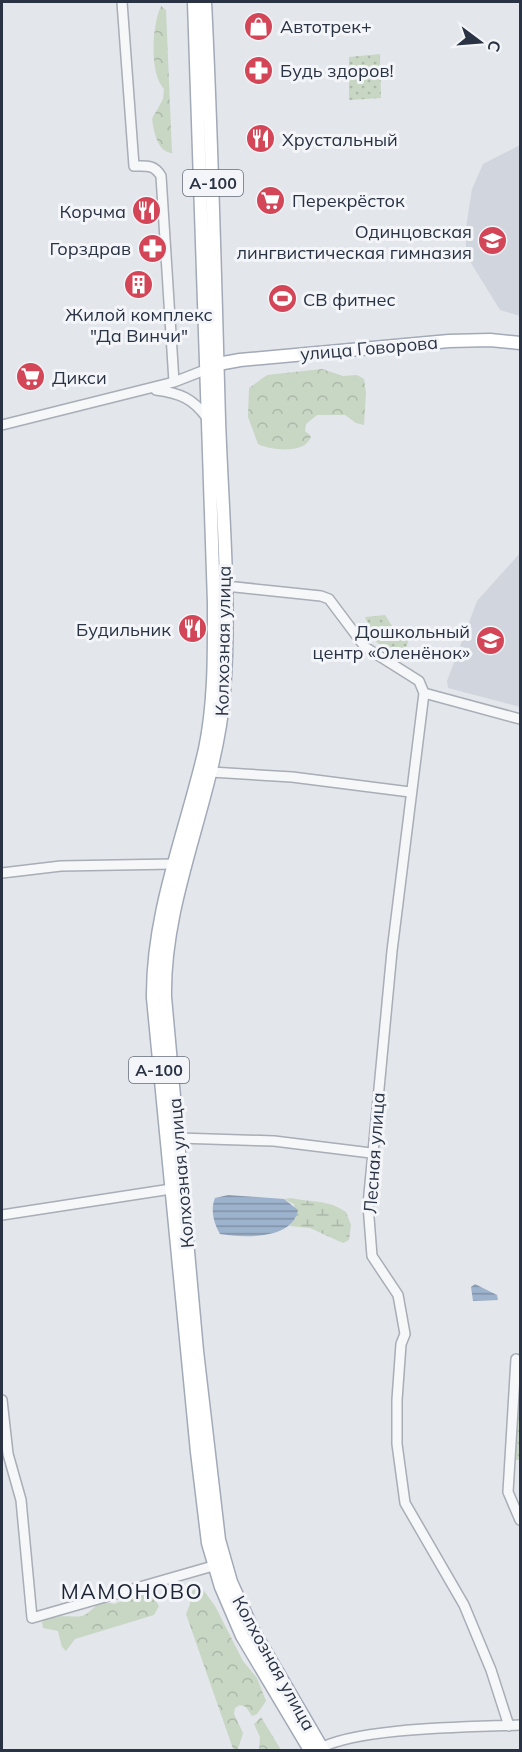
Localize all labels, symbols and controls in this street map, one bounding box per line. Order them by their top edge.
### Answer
shop icon: Автотрек+ [243,10,275,42]
north arrow [450,12,510,72]
place label: Автотрек+ [280,15,372,38]
text: С [483,38,506,54]
pharmacy icon: Будь здоров! [243,54,275,86]
place label: Будь здоров! [280,59,394,82]
restaurant icon: Хрустальный [245,123,277,155]
place label: Хрустальный [282,128,398,151]
road number: А-100 [183,170,243,196]
supermarket icon: Перекрёсток [255,184,287,216]
place label: Перекрёсток [292,189,405,212]
restaurant icon: Корчма [131,195,163,227]
place label: Корчма [60,200,126,223]
place label: Одинцовская лингвистическая гимназия [236,220,472,264]
school or university icon: Одинцовская лингвистическая гимназия [477,225,509,257]
pharmacy icon: Горздрав [136,232,168,264]
place label: Горздрав [49,237,131,260]
building icon: Жилой комплекс "Да Винчи" [123,269,155,301]
sports icon: СВ фитнес [266,283,298,315]
place label: СВ фитнес [303,288,396,311]
place label: Жилой комплекс "Да Винчи" [65,303,213,347]
street label: улица Говорова [299,331,439,365]
supermarket icon: Дикси [15,361,47,393]
place label: Дикси [52,366,107,389]
street label: Колхозная улица [210,566,236,716]
restaurant icon: Будильник [176,613,208,645]
place label: Будильник [76,618,171,641]
place label: Дошкольный центр «Оленёнок» [312,620,470,664]
school or university icon: Дошкольный центр «Оленёнок» [475,625,507,657]
road number: А-100 [129,1057,189,1083]
street label: Лесная улица [358,1092,390,1214]
street label: Колхозная улица [163,1097,199,1249]
district label: МАМОНОВО [61,1578,203,1604]
street label: Колхозная улица [227,1592,321,1734]

